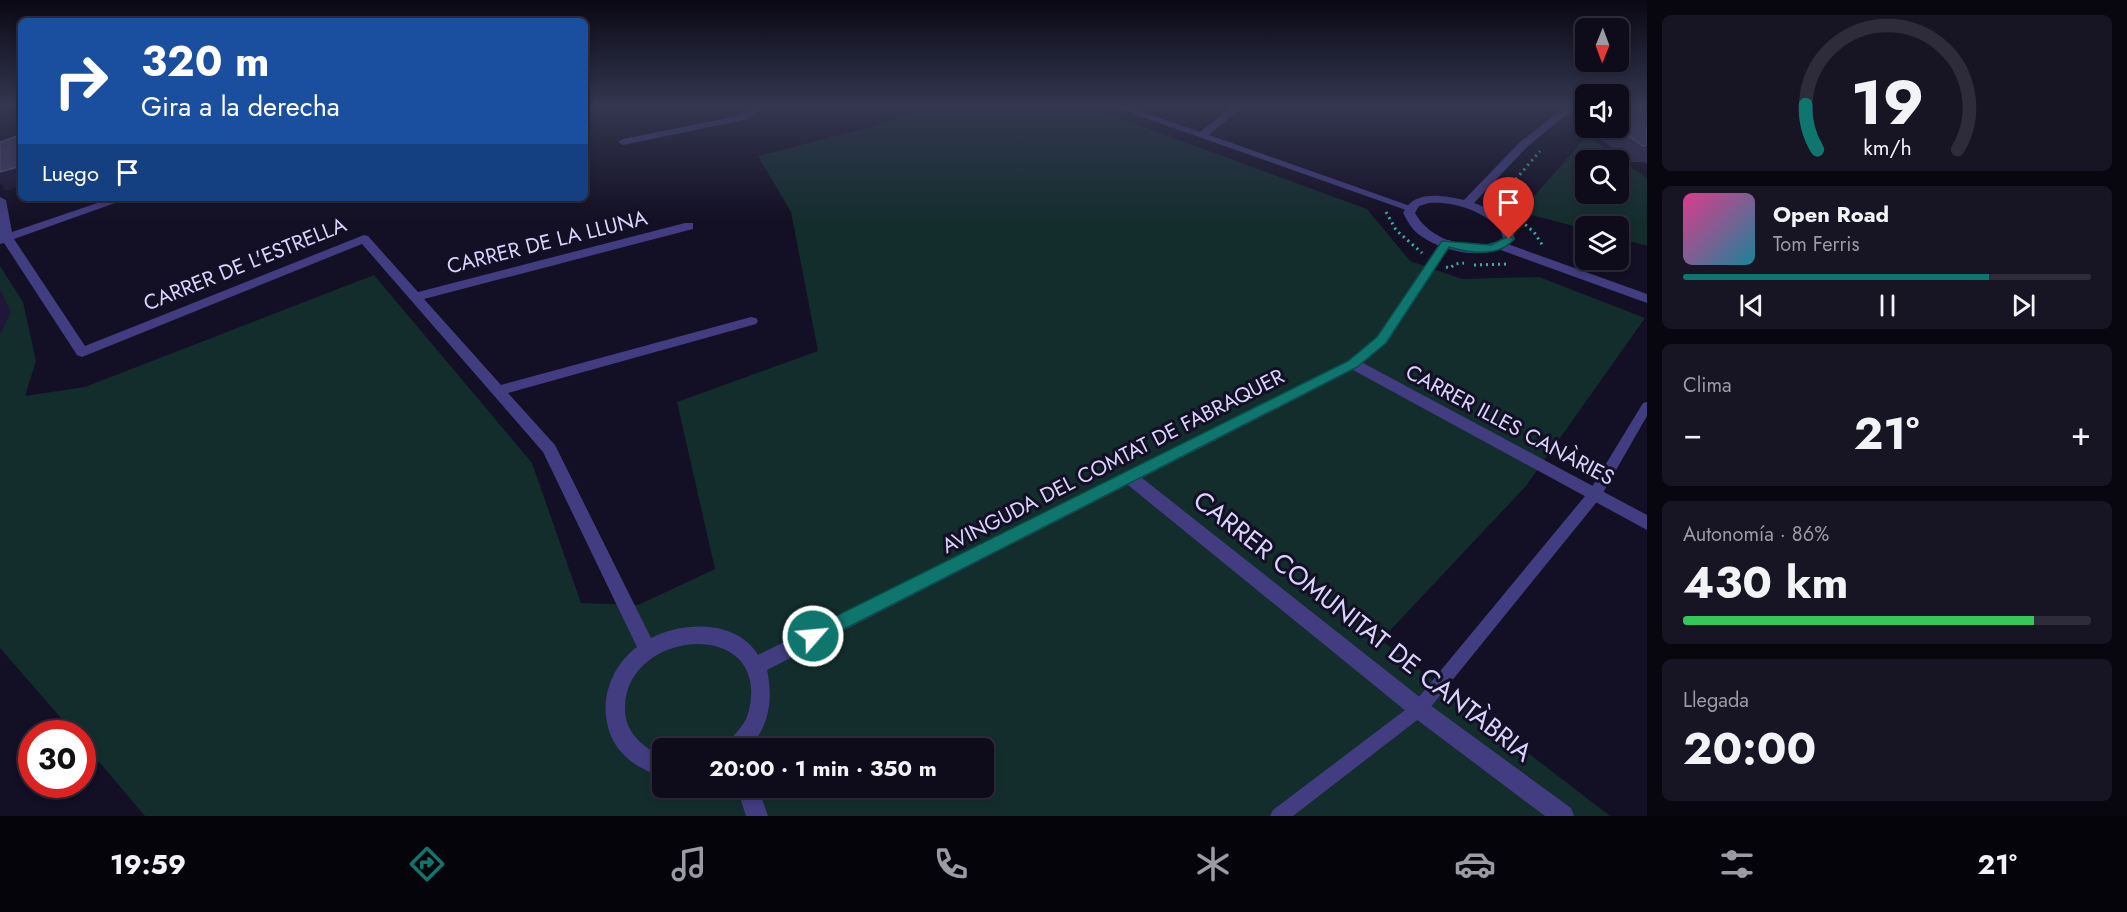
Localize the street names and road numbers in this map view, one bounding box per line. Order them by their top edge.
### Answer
street label: CARRER DE LA LLUNA [444,203,651,281]
street label: CARRER DE L'ESTRELLA [139,210,351,318]
street label: CARRER ILLES CANÀRIES [1400,357,1620,493]
street label: AVINGUDA DEL COMTAT DE FABRAQUER [937,361,1290,561]
street label: CARRER COMUNITAT DE CANTÀBRIA [1185,481,1541,771]

